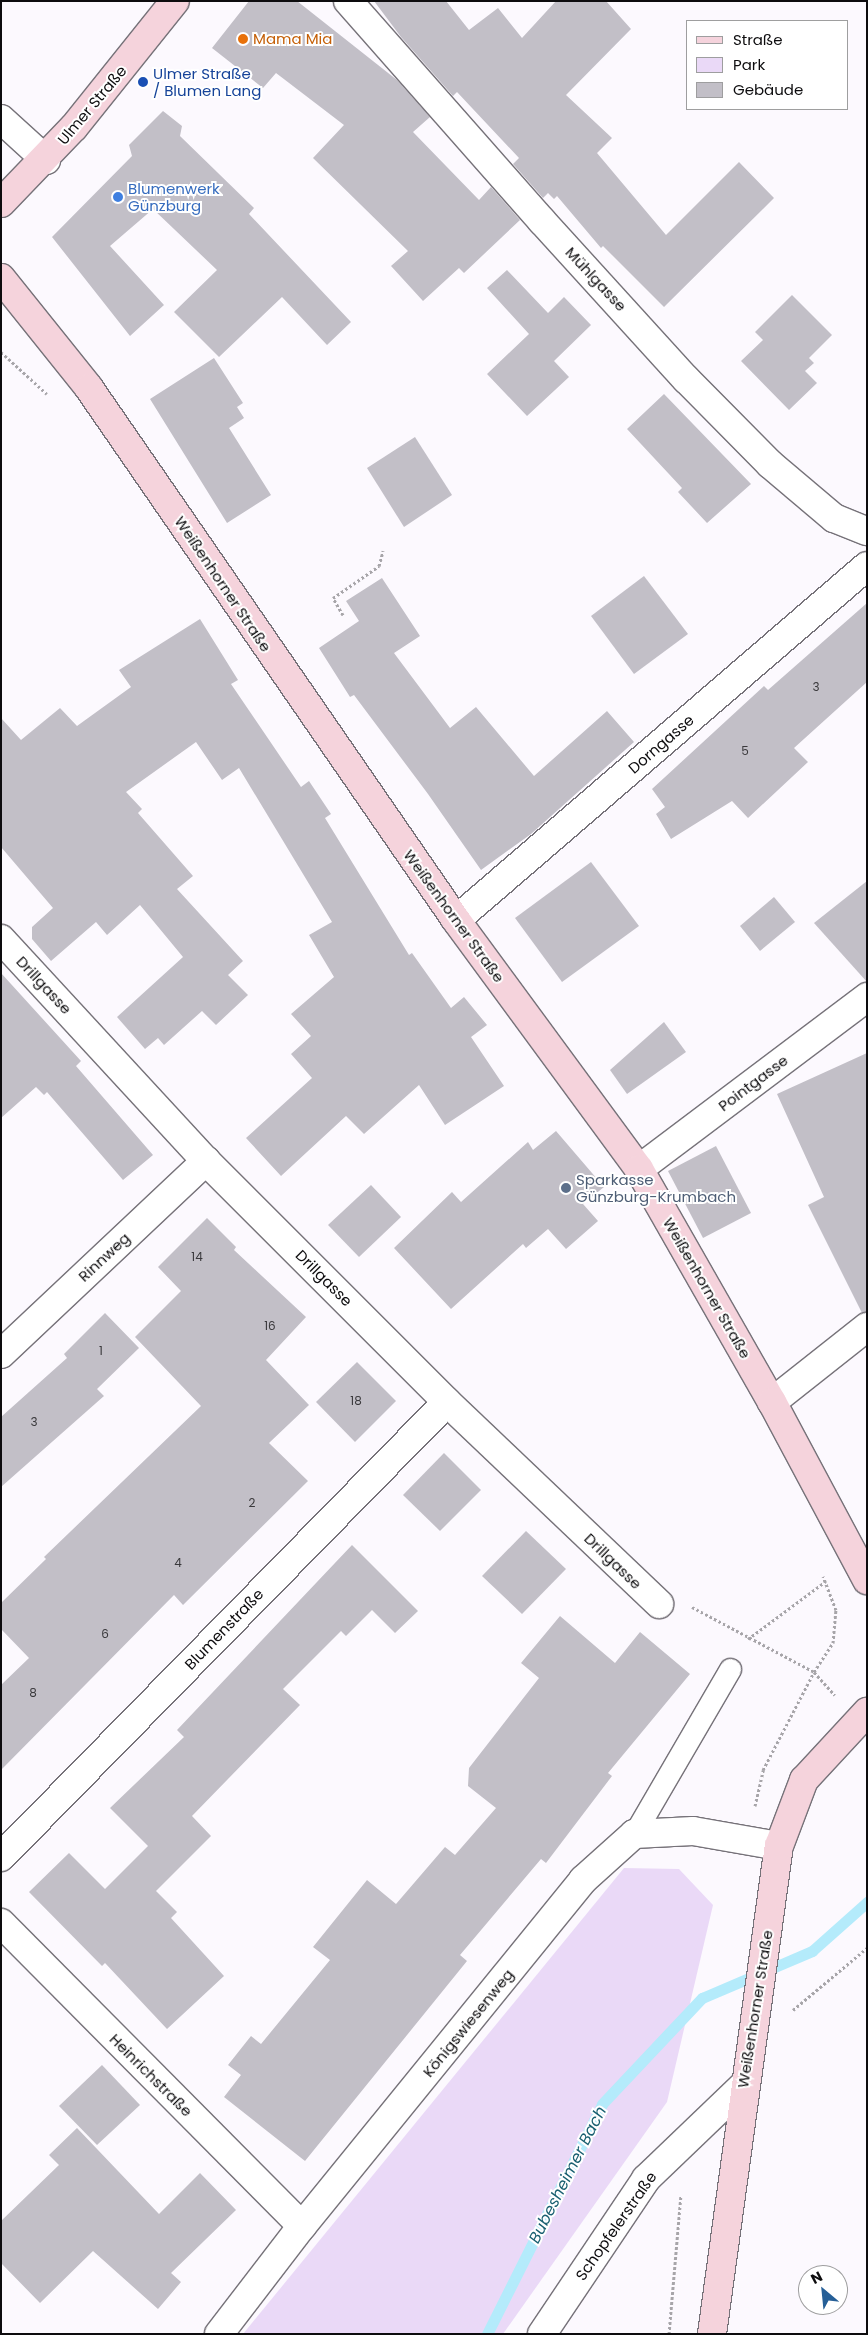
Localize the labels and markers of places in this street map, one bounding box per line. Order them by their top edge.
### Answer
place label: Mama Mia [253,30,332,48]
marker: Mama Mia [237,33,249,45]
place label: Ulmer Straße / Blumen Lang [153,64,261,99]
marker: Ulmer Straße / Blumen Lang [137,76,149,88]
place label: Blumenwerk Günzburg [128,179,220,214]
marker: Blumenwerk Günzburg [112,191,124,203]
place label: Sparkasse Günzburg-Krumbach [576,1170,736,1205]
marker: Sparkasse Günzburg-Krumbach [560,1182,572,1194]

